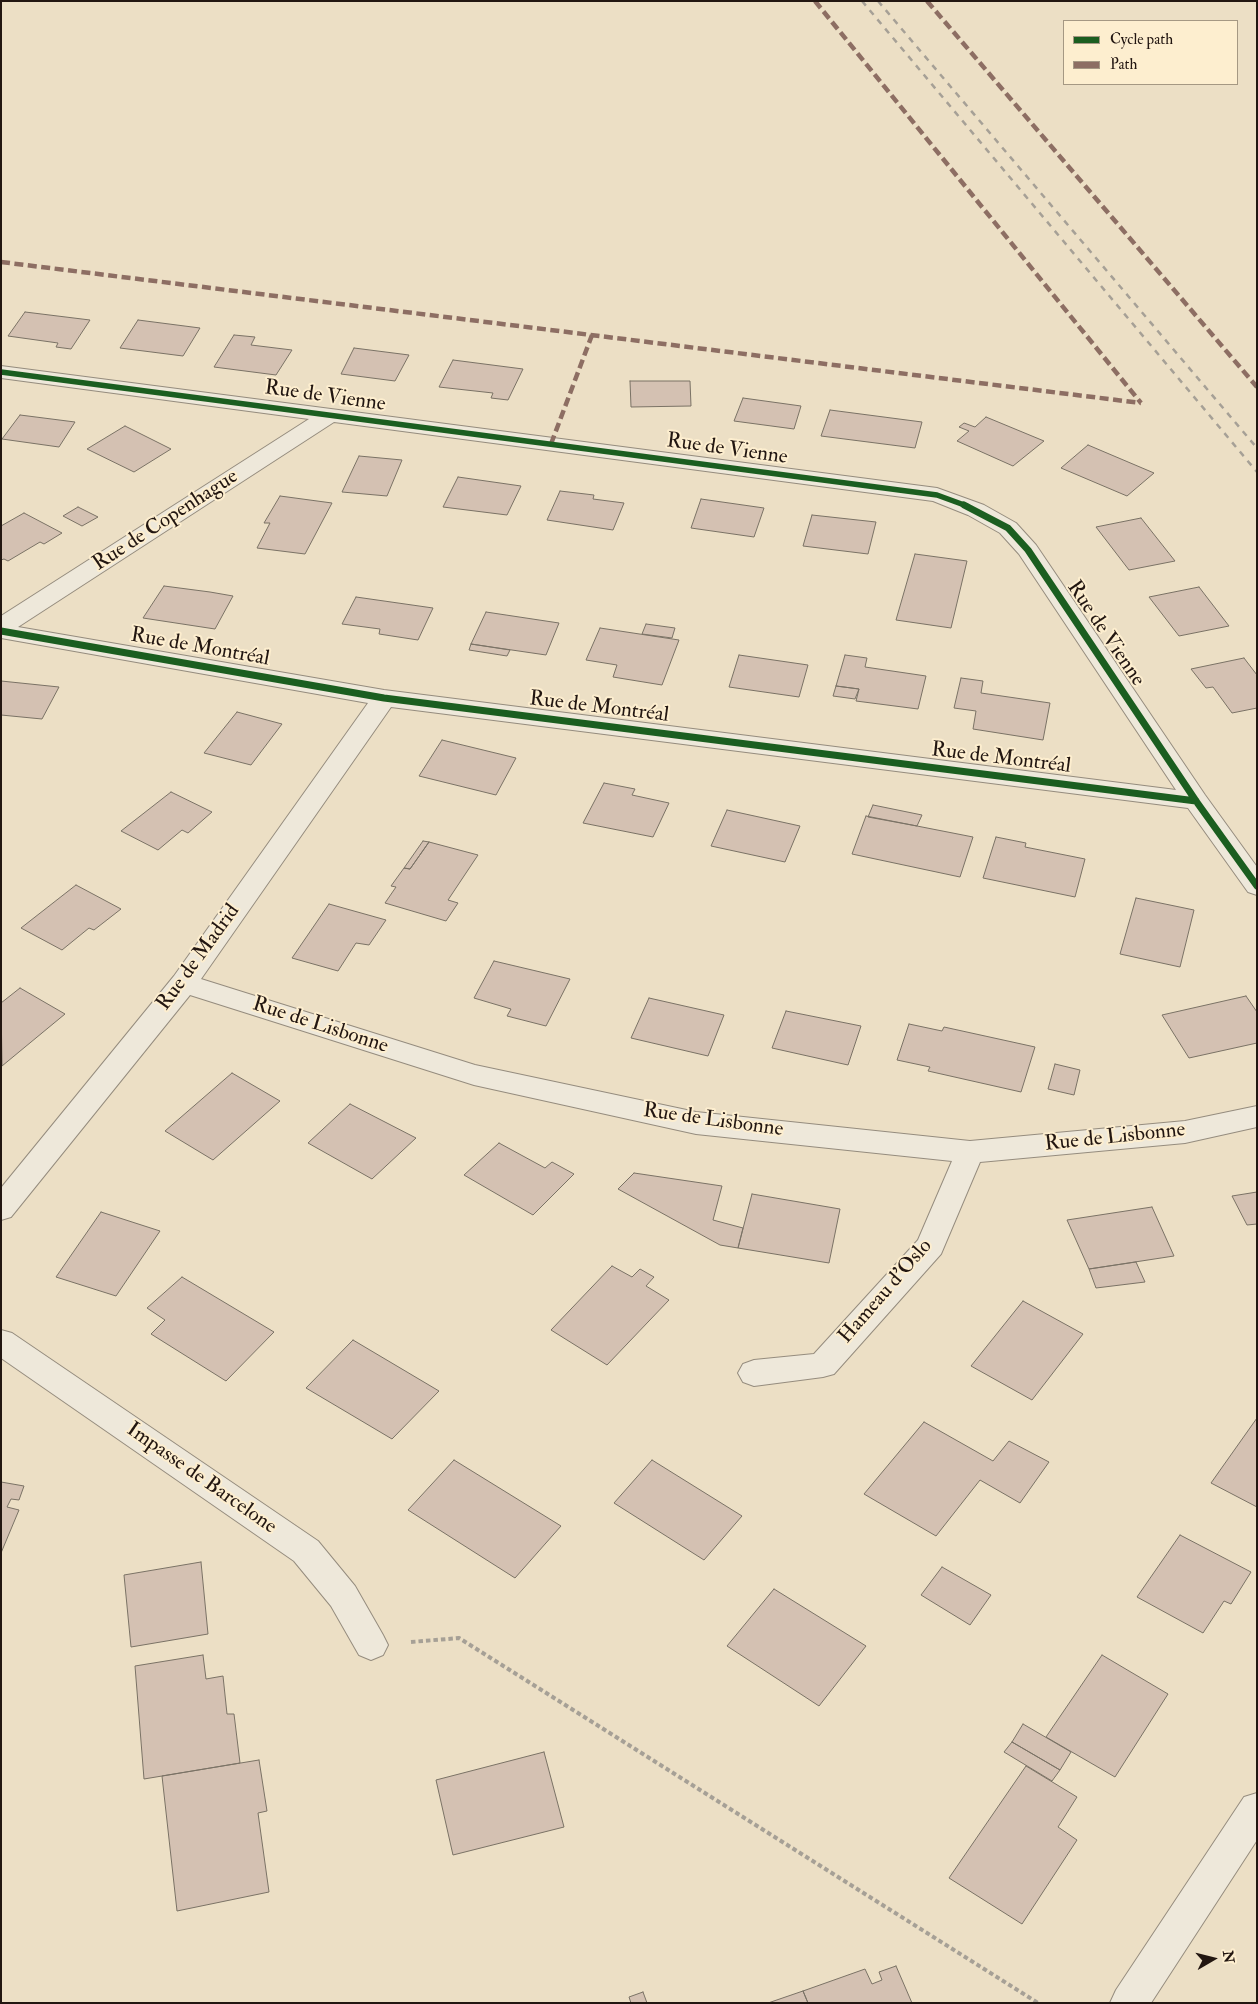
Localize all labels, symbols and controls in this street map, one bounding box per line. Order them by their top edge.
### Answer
legend [1063,20,1238,85]
text: Cycle path [1110,30,1173,49]
text: Path [1110,55,1137,74]
street label: Rue de Vienne [263,376,387,418]
street label: Rue de Vienne [665,429,789,471]
street label: Rue de Copenhague [89,465,243,577]
street label: Rue de Vienne [1060,576,1150,692]
street label: Rue de Montréal [129,623,271,673]
street label: Rue de Montréal [528,687,670,729]
street label: Rue de Montréal [930,738,1072,780]
street label: Rue de Madrid [152,900,246,1016]
street label: Rue de Lisbonne [249,992,391,1060]
street label: Rue de Lisbonne [641,1099,785,1143]
street label: Rue de Lisbonne [1043,1118,1187,1158]
street label: Hameau d'Oslo [834,1235,938,1349]
street label: Impasse de Barcelone [121,1418,281,1540]
north arrow [1188,1934,1238,1984]
text: N [1219,1949,1238,1964]

